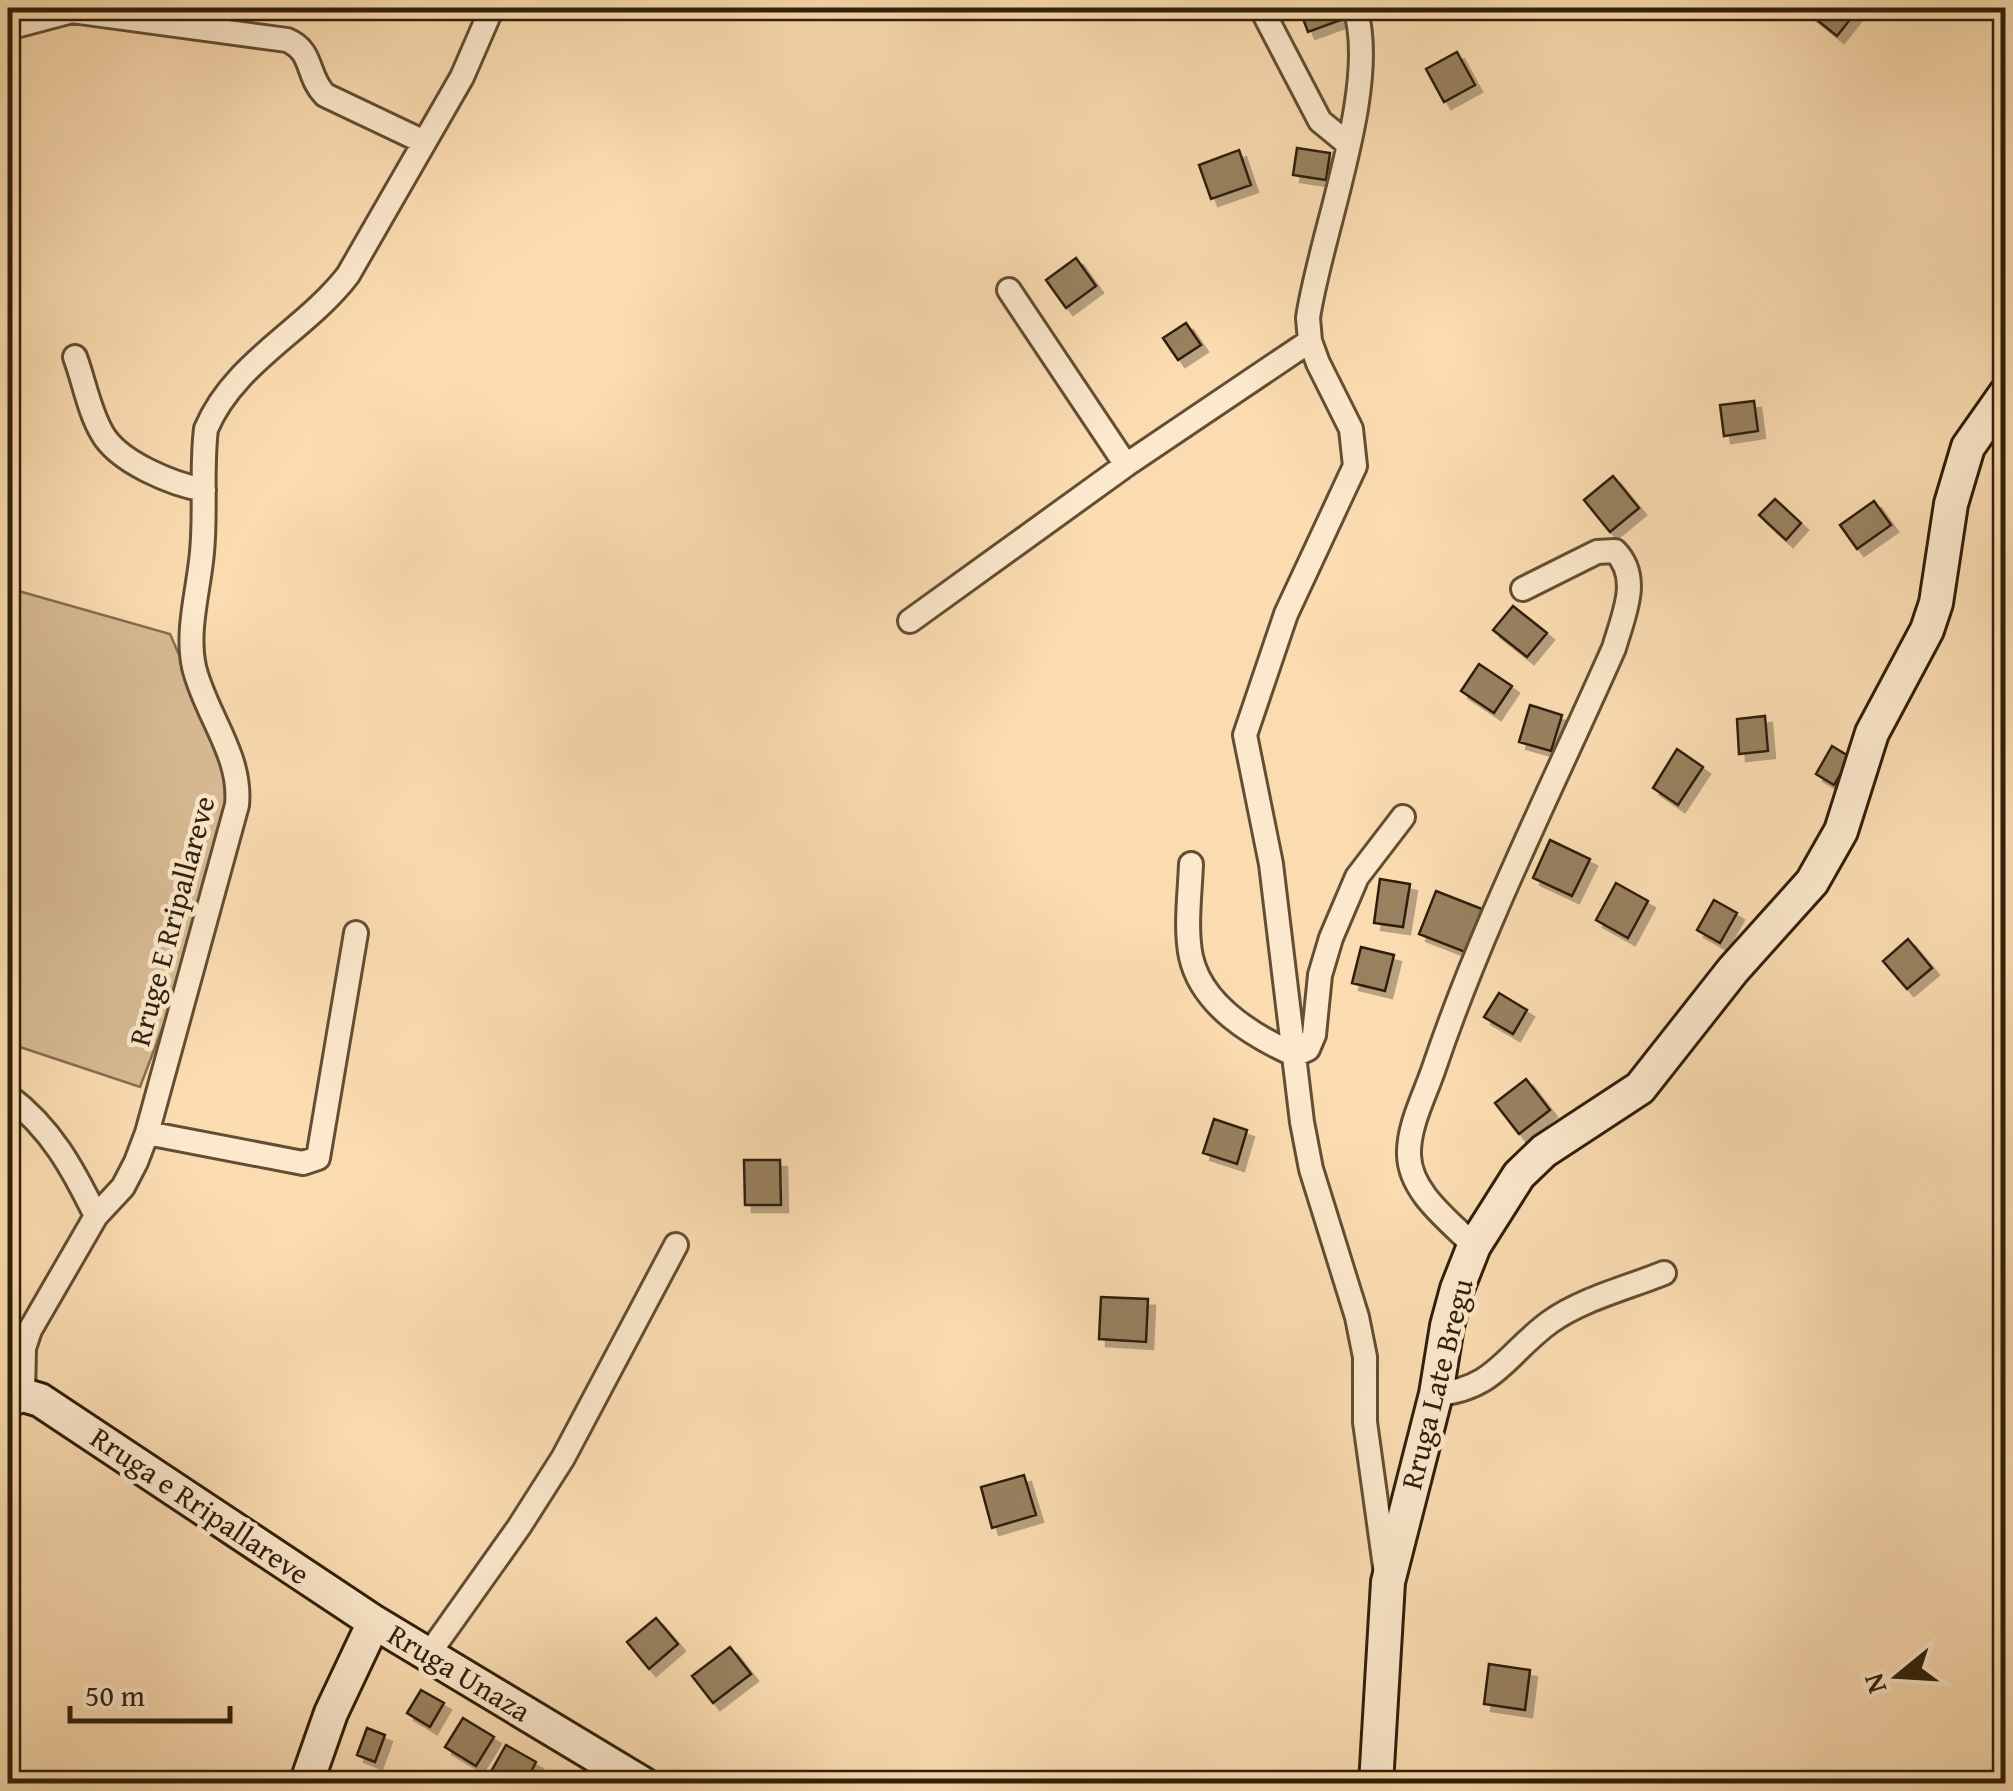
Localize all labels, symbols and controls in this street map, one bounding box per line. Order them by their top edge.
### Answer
street label: Rruge E Rripallareve [117,791,226,1051]
street label: Rruga Late Bregu [1389,1273,1484,1494]
street label: Rruga e Rripallareve [82,1415,319,1595]
street label: Rruga Unaza [380,1612,539,1732]
north arrow [1848,1626,1948,1726]
scale bar [70,1661,230,1723]
text: N [1851,1668,1896,1699]
text: 50 m [85,1673,145,1717]

